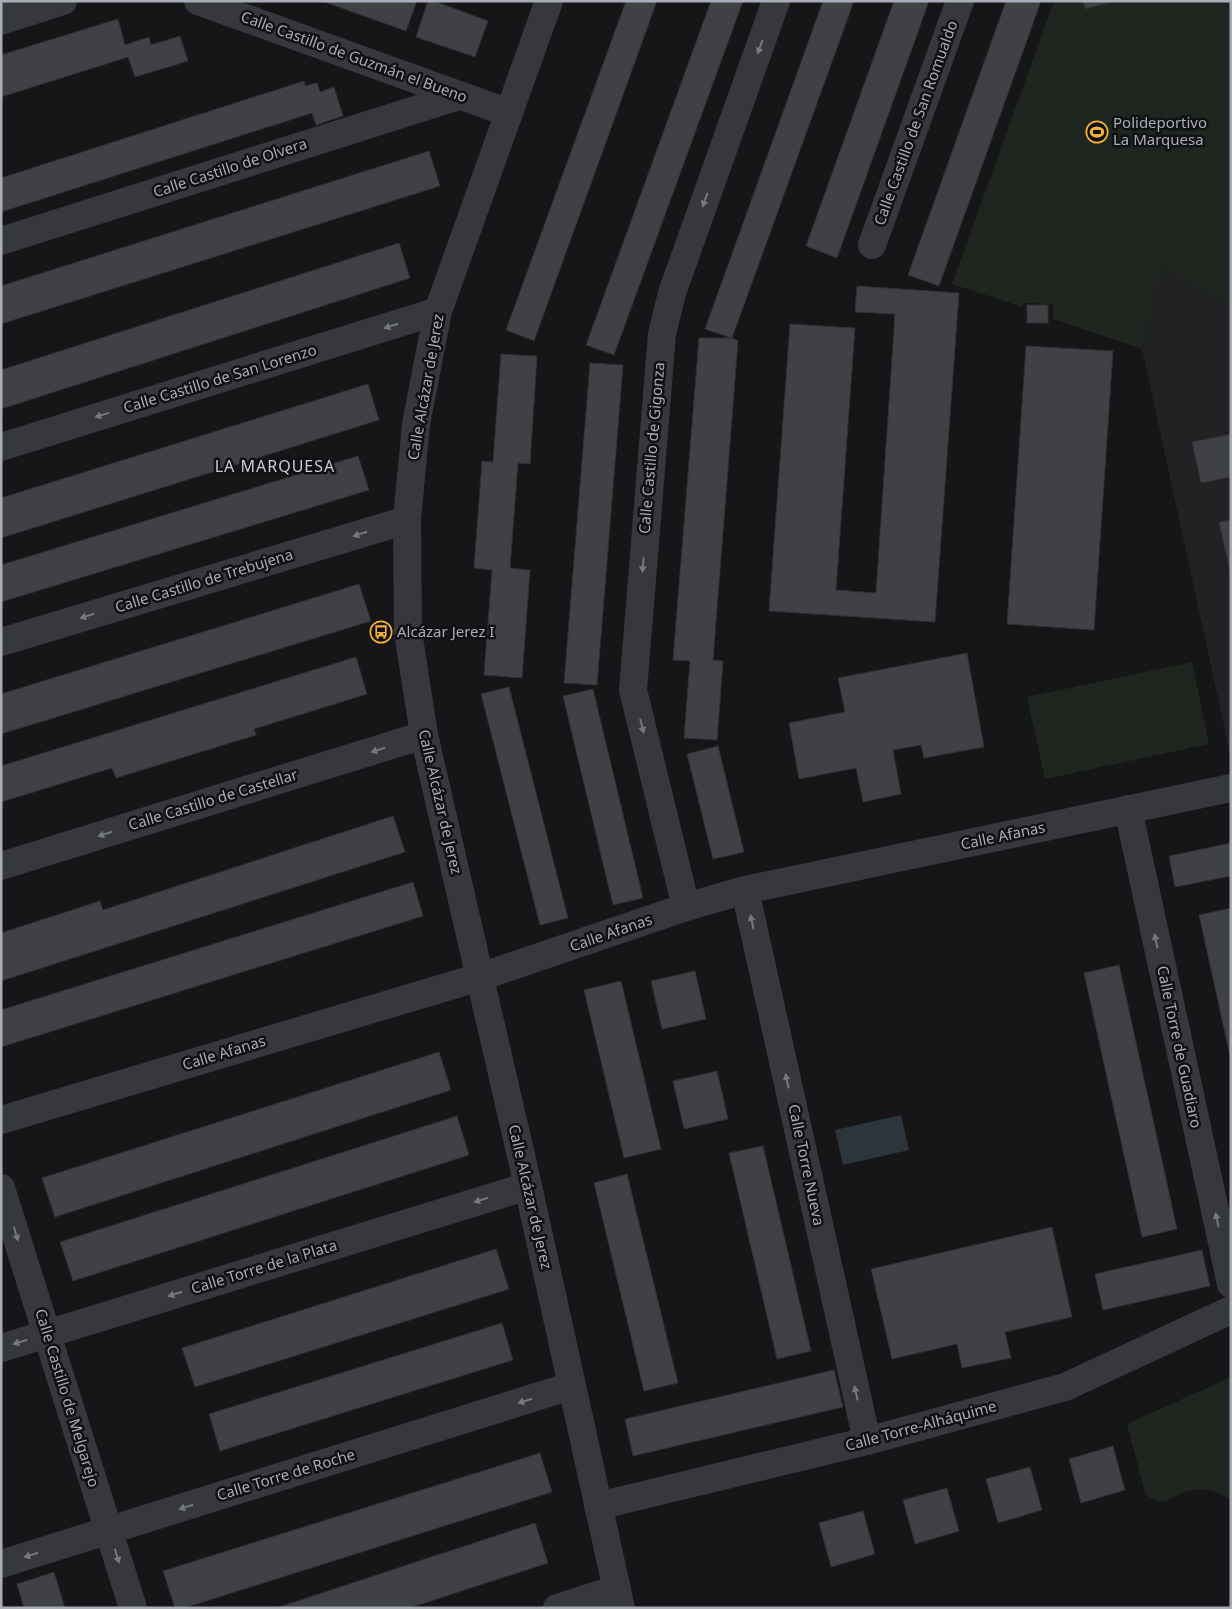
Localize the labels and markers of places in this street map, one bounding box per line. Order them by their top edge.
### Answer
place label: Polideportivo La Marquesa [1113,112,1207,149]
sports icon: Polideportivo La Marquesa [1085,120,1109,144]
bus stop icon: Alcázar Jerez I [369,620,393,644]
place label: Alcázar Jerez I [397,621,494,641]

